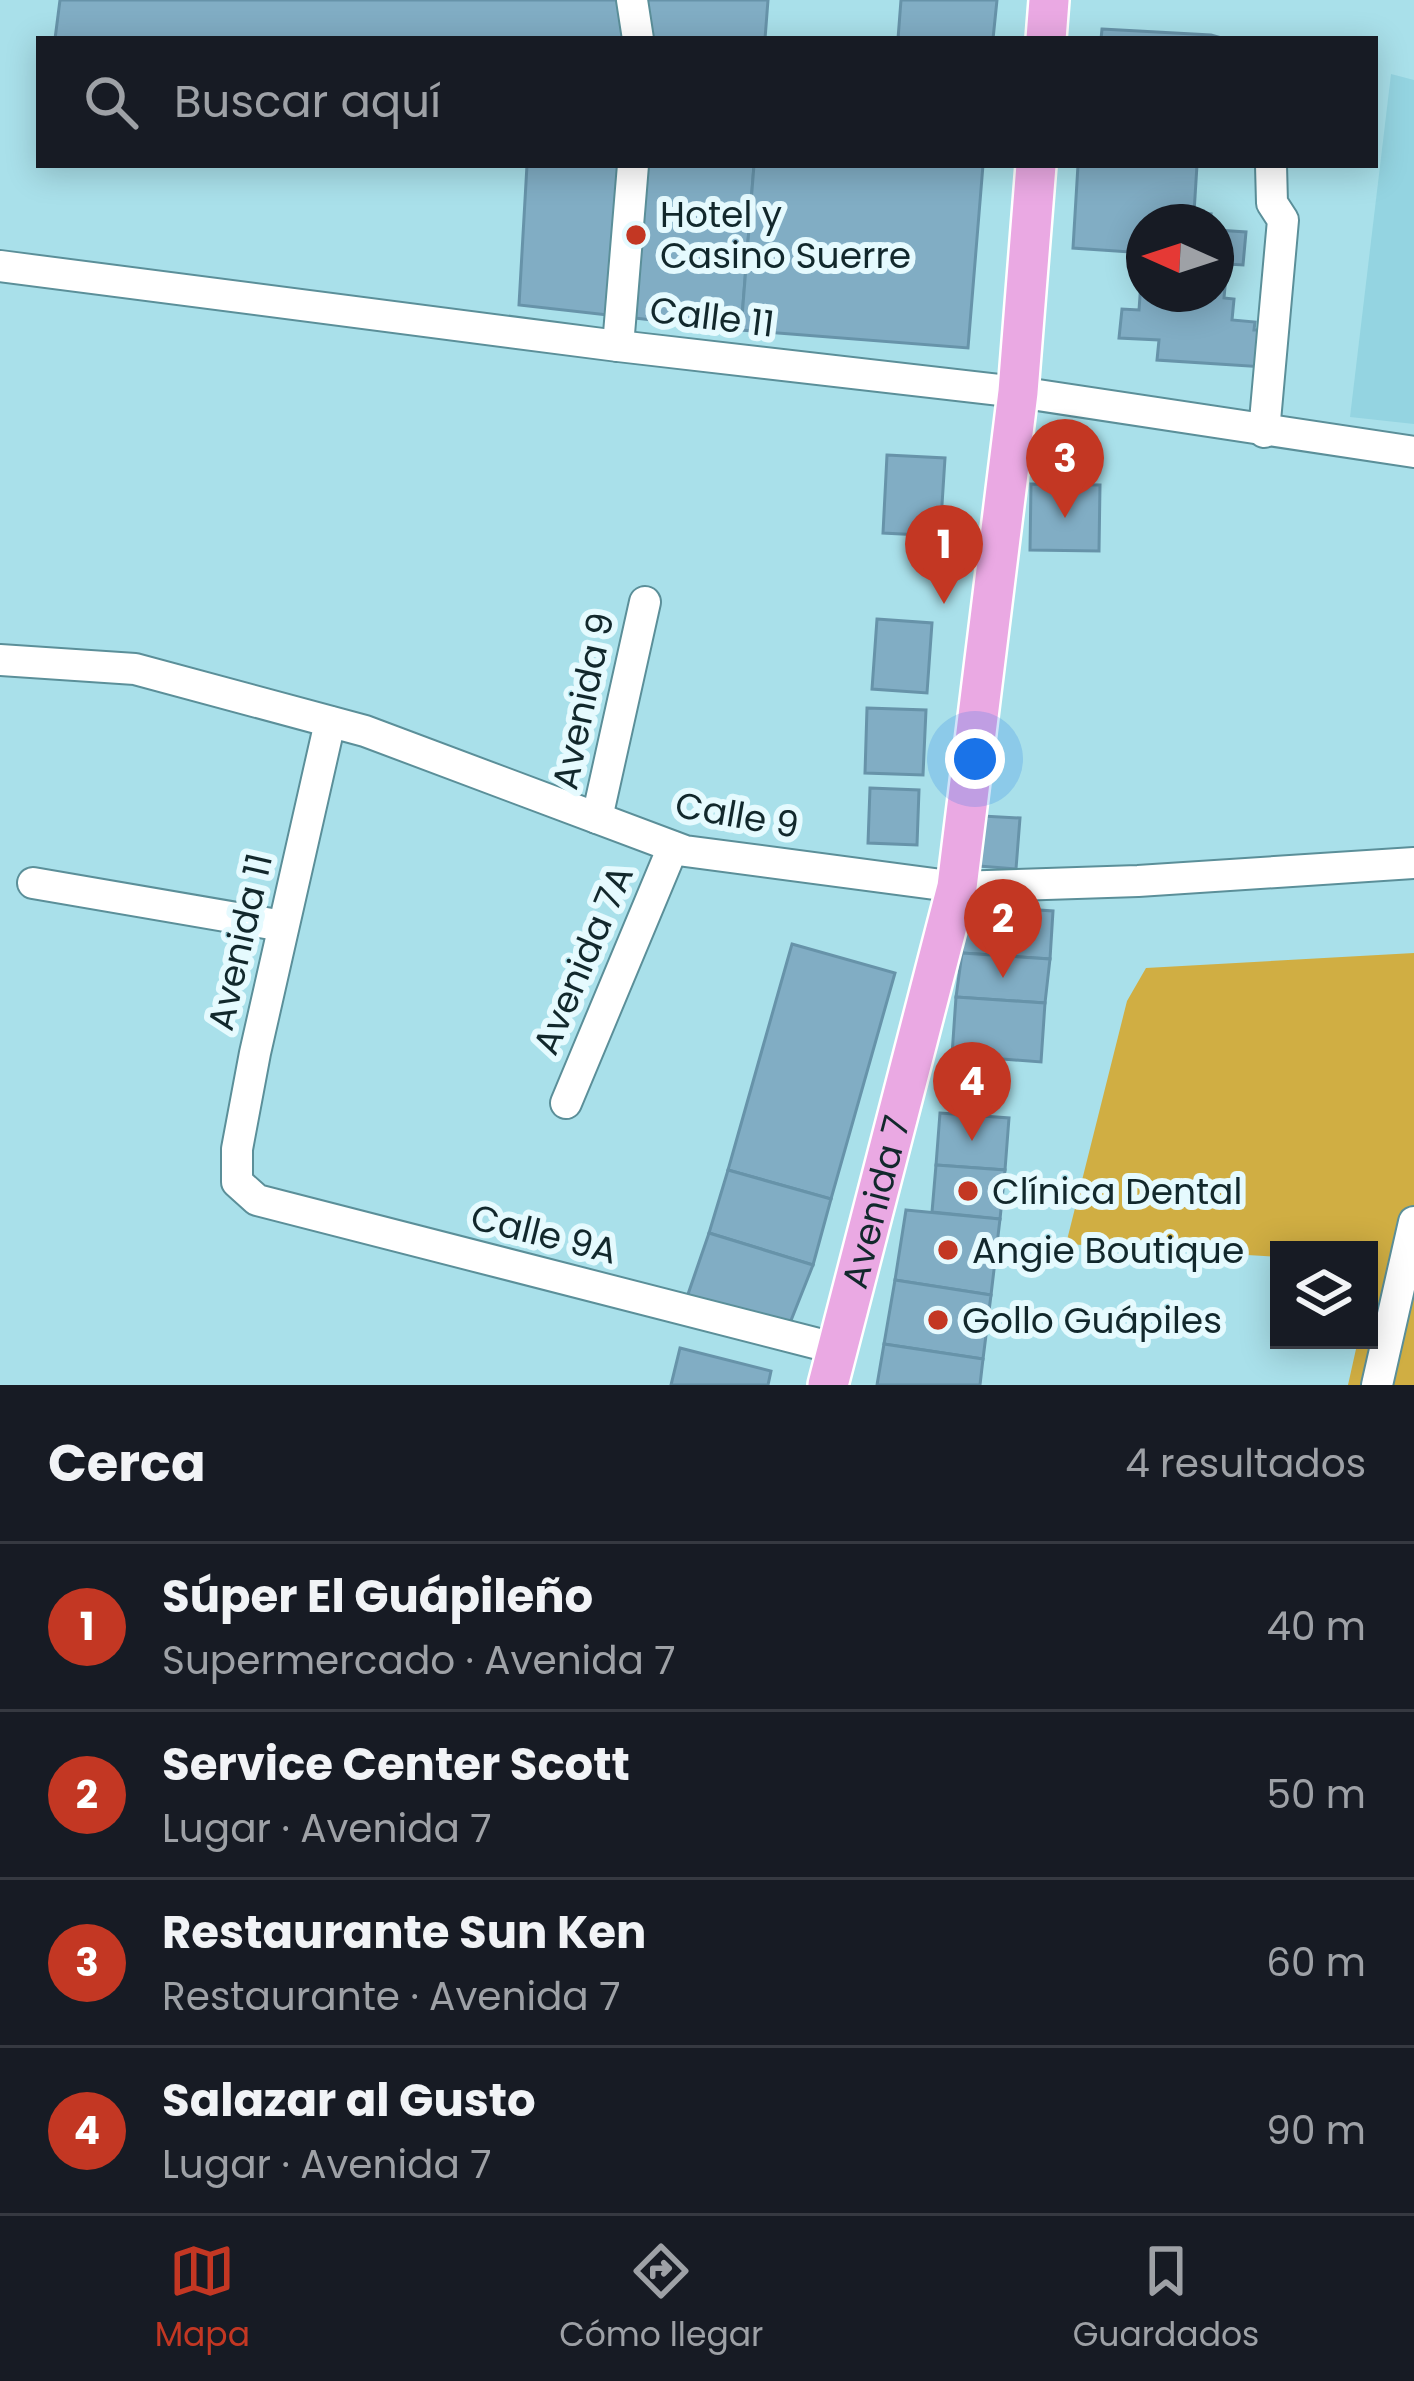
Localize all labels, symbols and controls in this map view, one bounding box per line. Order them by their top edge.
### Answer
search box [36,36,1378,168]
icon: search [78,69,144,135]
text: Buscar aquí [174,70,441,133]
place label: Hotel y Casino Suerre [660,189,911,281]
north arrow [1126,204,1234,312]
marker: Hotel y Casino Suerre [623,222,649,248]
street label: Calle 11 [647,284,777,350]
pin: 3 [1026,419,1104,518]
pin: 1 [905,505,983,604]
street label: Avenida 9 [539,608,627,794]
your location [945,729,1005,789]
street label: Calle 9 [671,779,803,851]
street label: Avenida 11 [195,849,285,1035]
street label: Avenida 7A [520,858,646,1062]
pin: 2 [964,879,1042,978]
pin: 4 [933,1042,1011,1141]
street label: Avenida 7 [829,1110,922,1294]
place label: Clínica Dental [992,1166,1242,1217]
marker: Clínica Dental [955,1178,981,1204]
street label: Calle 9A [466,1191,622,1277]
place label: Angie Boutique [972,1225,1244,1276]
marker: Angie Boutique [935,1237,961,1263]
map controls [1270,1241,1378,1349]
button: layers [1270,1241,1378,1349]
place label: Gollo Guápiles [962,1295,1222,1346]
marker: Gollo Guápiles [925,1307,951,1333]
text: Cerca [48,1427,206,1499]
text: 4 resultados [1125,1436,1366,1491]
text: Súper El Guápileño [162,1565,593,1628]
text: 1 [80,1599,94,1654]
text: 40 m [1266,1599,1366,1654]
text: Supermercado · Avenida 7 [162,1633,676,1688]
text: Service Center Scott [162,1733,630,1796]
text: 2 [76,1767,98,1822]
text: 50 m [1266,1767,1366,1822]
text: Lugar · Avenida 7 [162,1801,492,1856]
text: Restaurante Sun Ken [162,1901,646,1964]
text: 3 [75,1935,99,1990]
text: 60 m [1266,1935,1366,1990]
text: Restaurante · Avenida 7 [162,1969,620,2024]
text: Salazar al Gusto [162,2069,536,2132]
text: 4 [74,2103,100,2158]
text: 90 m [1266,2103,1366,2158]
text: Lugar · Avenida 7 [162,2137,492,2192]
tab: Mapa [155,2238,250,2360]
tab: Cómo llegar [559,2238,763,2360]
tab: Guardados [1073,2238,1259,2360]

